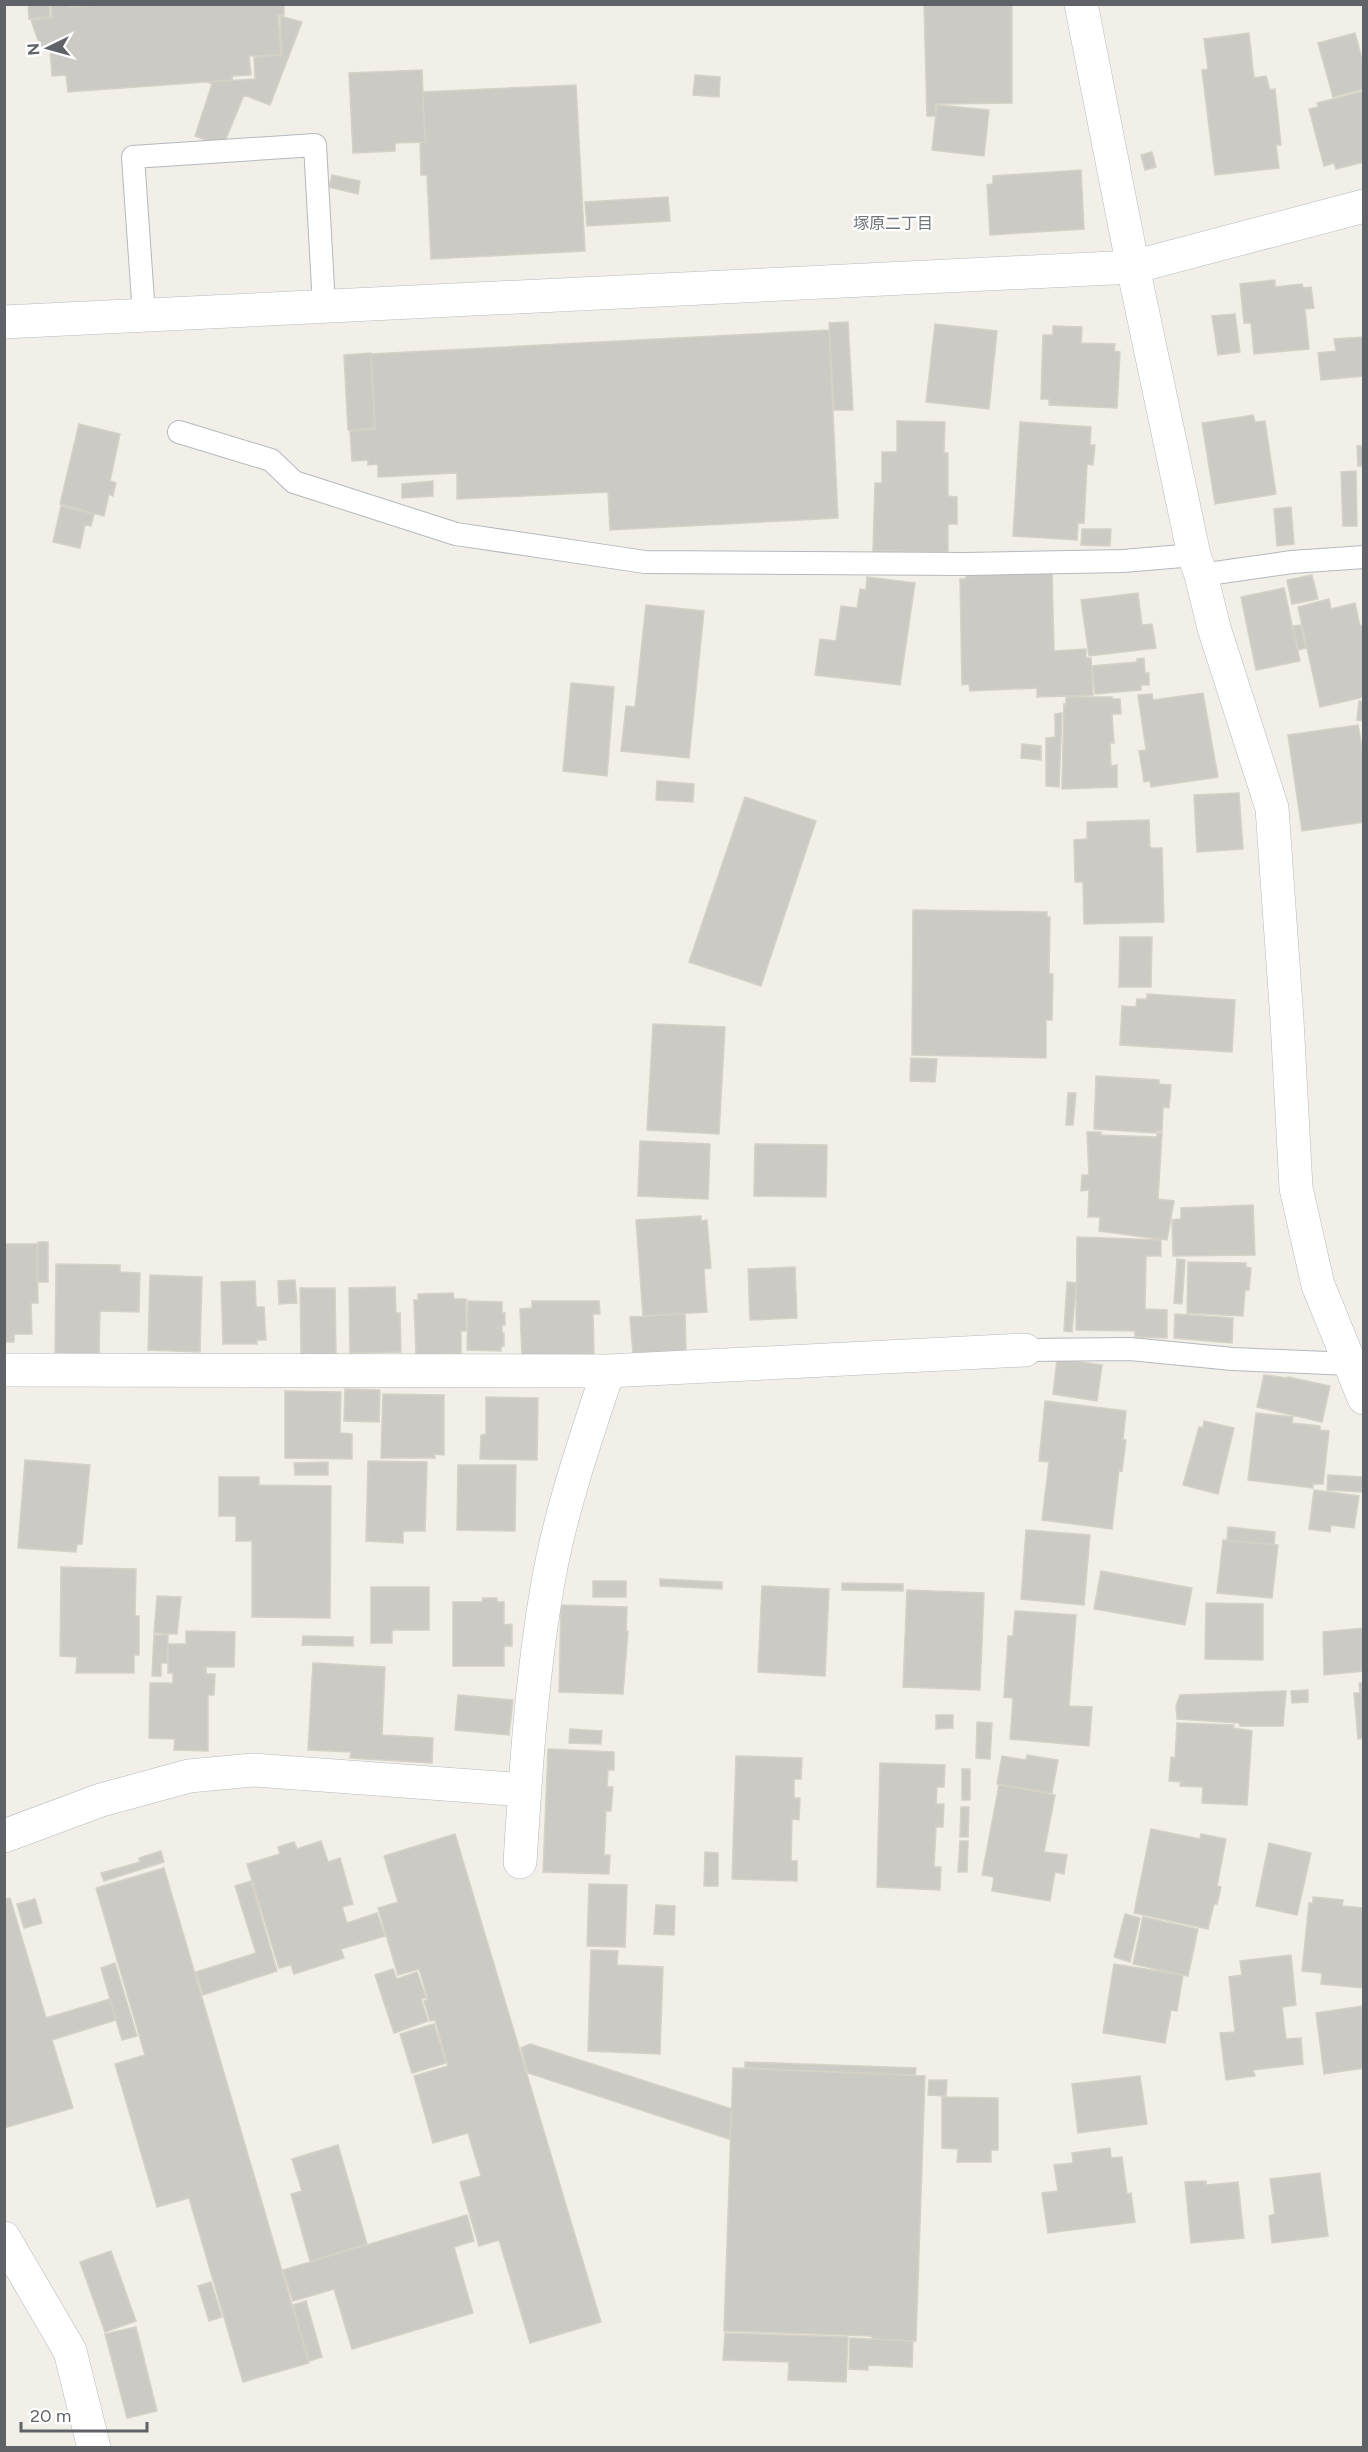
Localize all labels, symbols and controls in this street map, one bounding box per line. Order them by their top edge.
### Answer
north arrow [18,18,78,78]
text: N [24,42,44,56]
district label: 塚原二丁目 [853,214,933,233]
scale bar [21,2395,147,2433]
text: 20 m [30,2405,71,2427]

